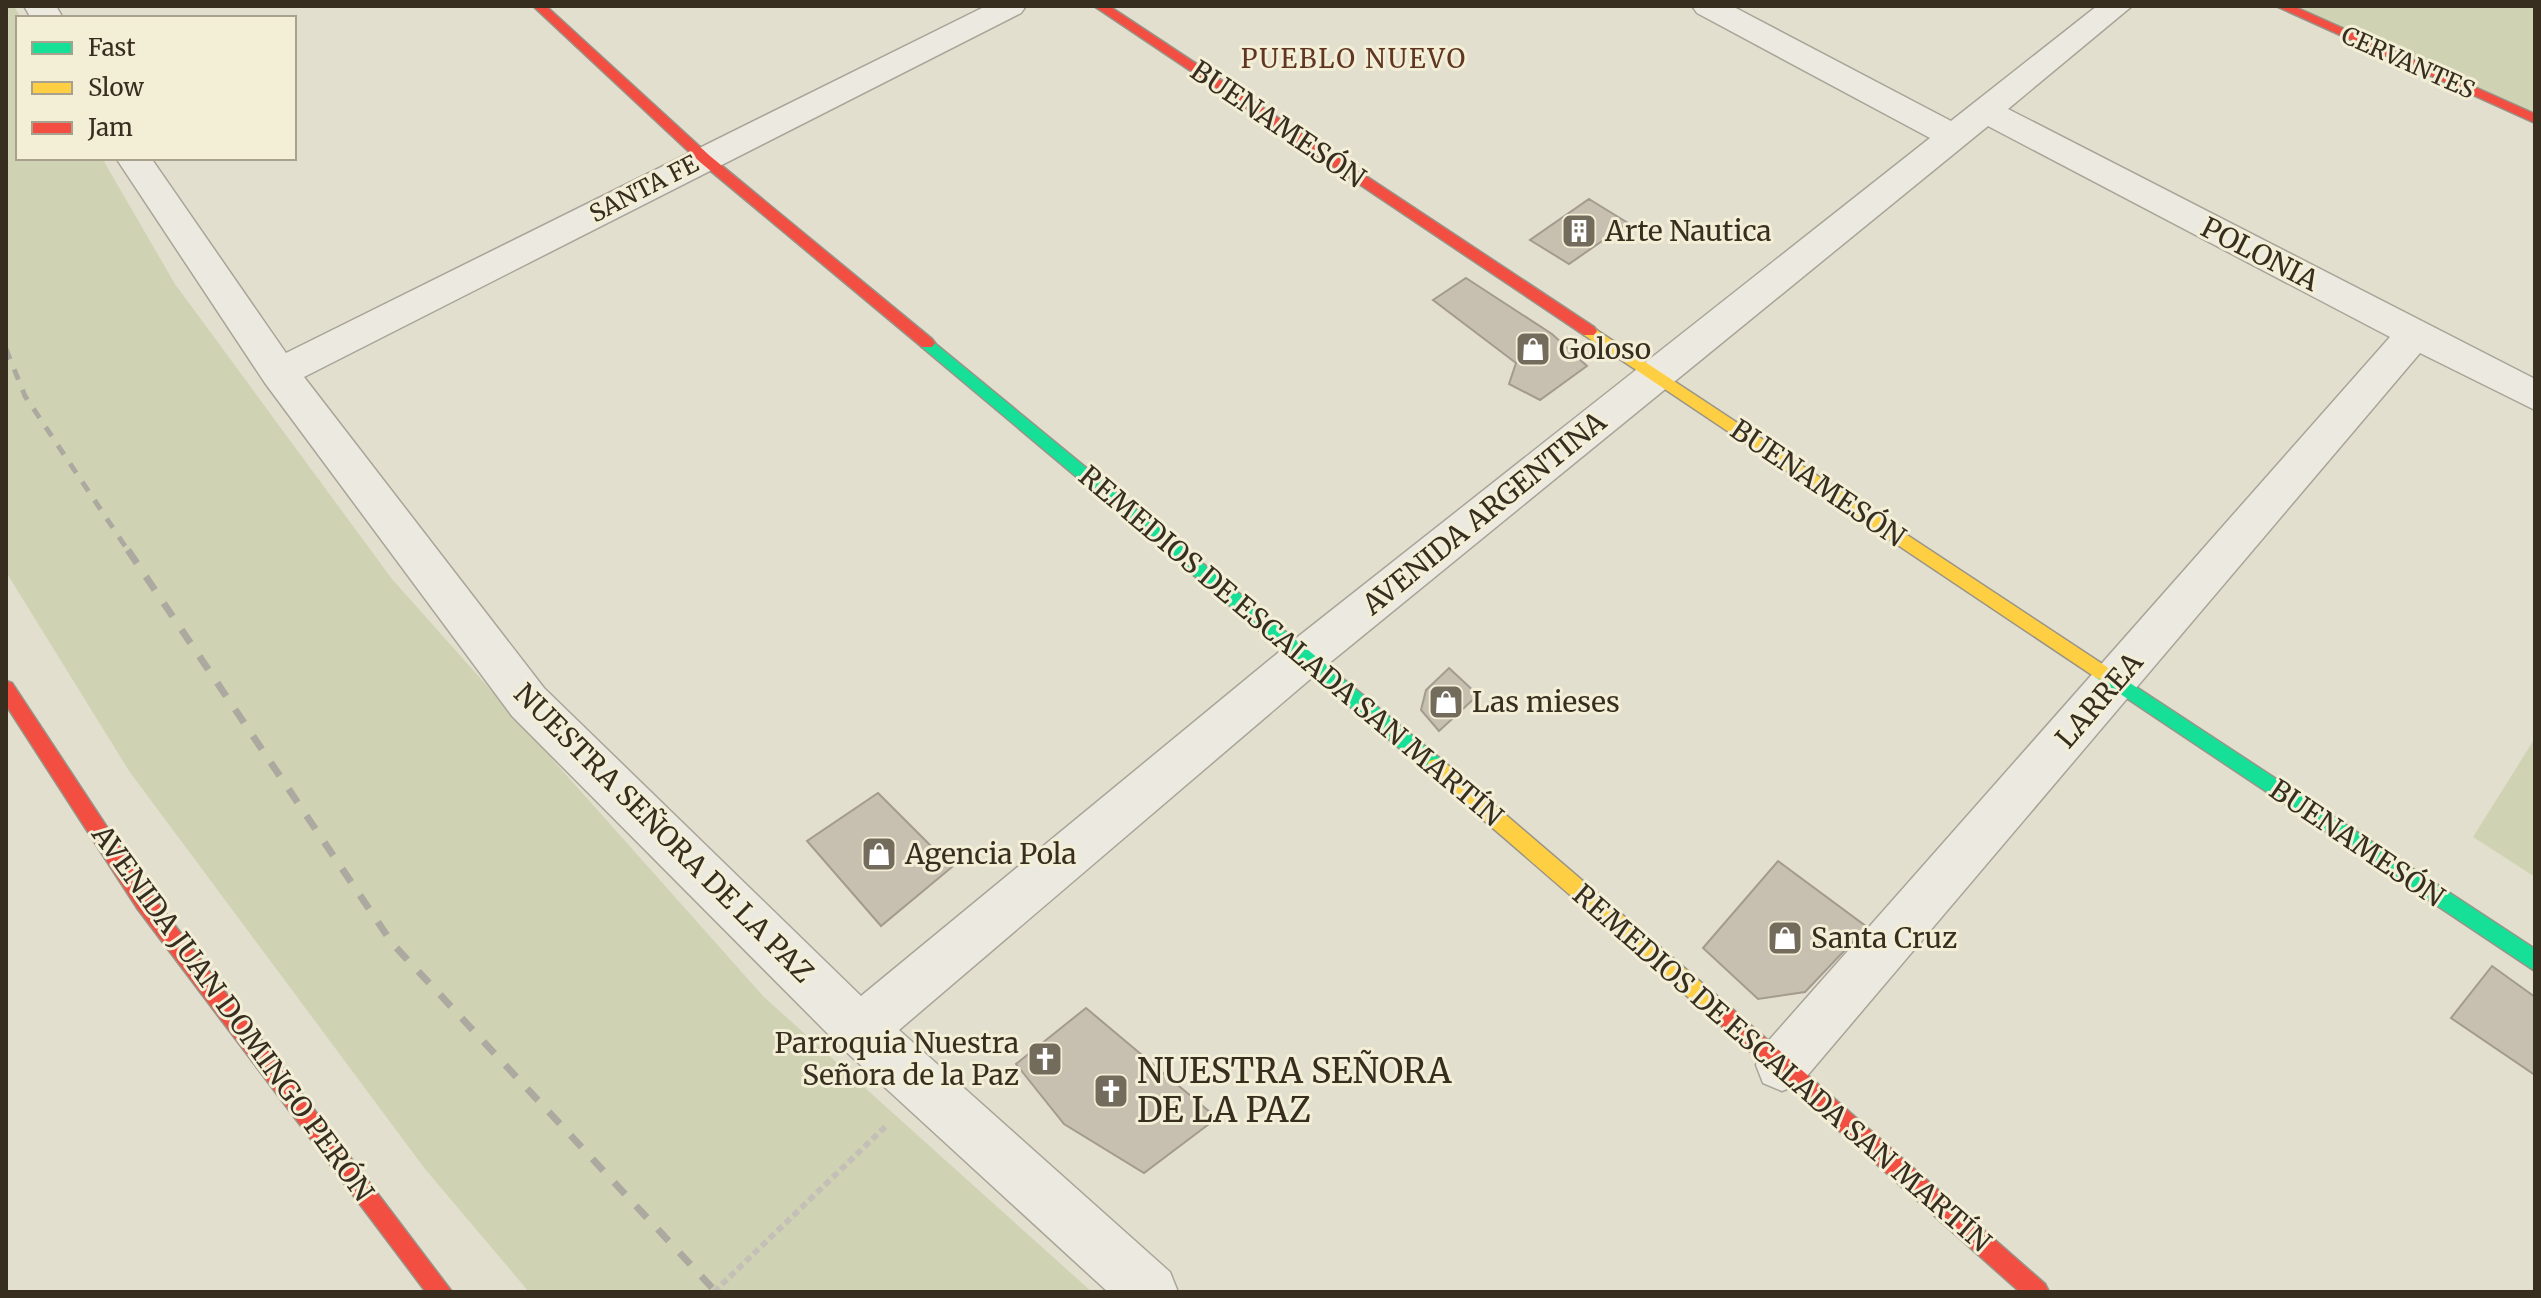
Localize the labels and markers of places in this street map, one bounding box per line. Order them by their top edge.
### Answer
building icon: Arte Nautica [1560,212,1598,250]
place label: Arte Nautica [1604,213,1772,249]
shop icon: Goloso [1514,330,1552,368]
place label: Goloso [1559,331,1651,367]
shop icon: Las mieses [1427,683,1465,721]
place label: Las mieses [1472,684,1620,720]
shop icon: Agencia Pola [860,835,898,873]
place label: Agencia Pola [904,836,1077,872]
shop icon: Santa Cruz [1766,919,1804,957]
place label: Santa Cruz [1811,920,1957,956]
place label: Parroquia Nuestra Señora de la Paz [775,1025,1019,1093]
church icon: Parroquia Nuestra Señora de la Paz [1026,1040,1064,1078]
place label: NUESTRA SEÑORA DE LA PAZ [1137,1049,1453,1131]
church icon: NUESTRA SEÑORA DE LA PAZ [1092,1072,1130,1110]

